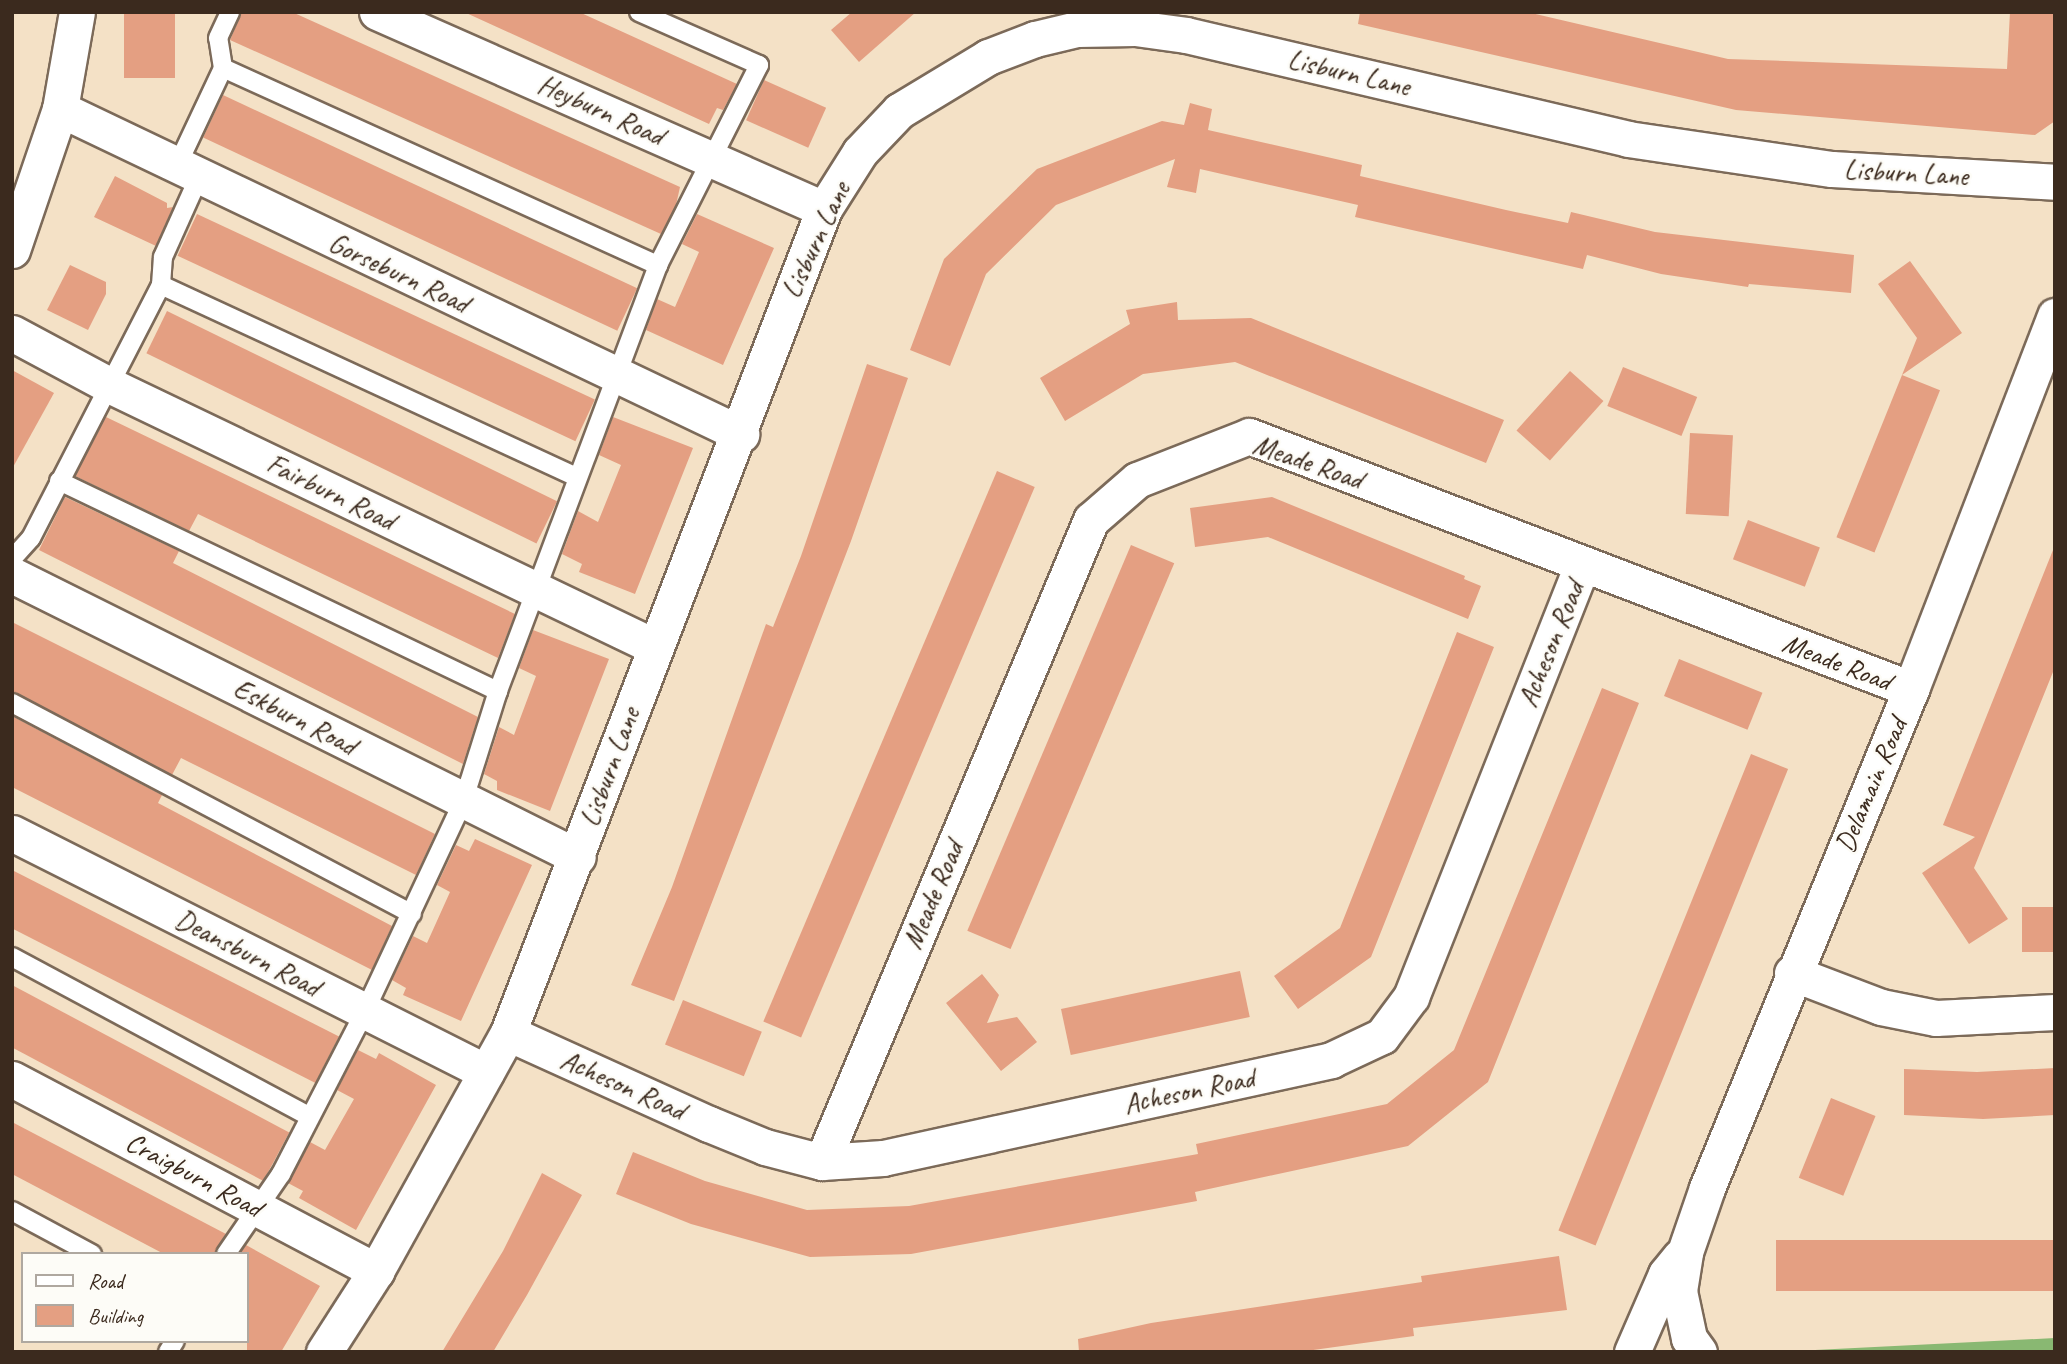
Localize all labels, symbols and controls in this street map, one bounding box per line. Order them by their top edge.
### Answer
street label: Lisburn Lane [1284,43,1414,103]
street label: Heyburn Road [533,68,669,152]
street label: Lisburn Lane [1843,153,1969,193]
street label: Lisburn Lane [774,176,858,304]
street label: Gorseburn Road [323,226,475,320]
street label: Meade Road [1249,428,1367,496]
street label: Fairburn Road [261,447,401,537]
street label: Acheson Road [1511,577,1591,711]
street label: Meade Road [1778,626,1896,698]
street label: Eskburn Road [228,672,362,762]
street label: Lisburn Lane [573,703,647,831]
street label: Delamain Road [1828,713,1914,857]
street label: Meade Road [895,836,971,954]
street label: Deansburn Road [170,902,326,1004]
street label: Acheson Road [556,1043,690,1127]
street label: Acheson Road [1121,1061,1257,1121]
street label: Craigburn Road [120,1125,268,1225]
legend [21,1252,248,1343]
text: Road [88,1268,123,1294]
text: Building [88,1303,143,1329]

